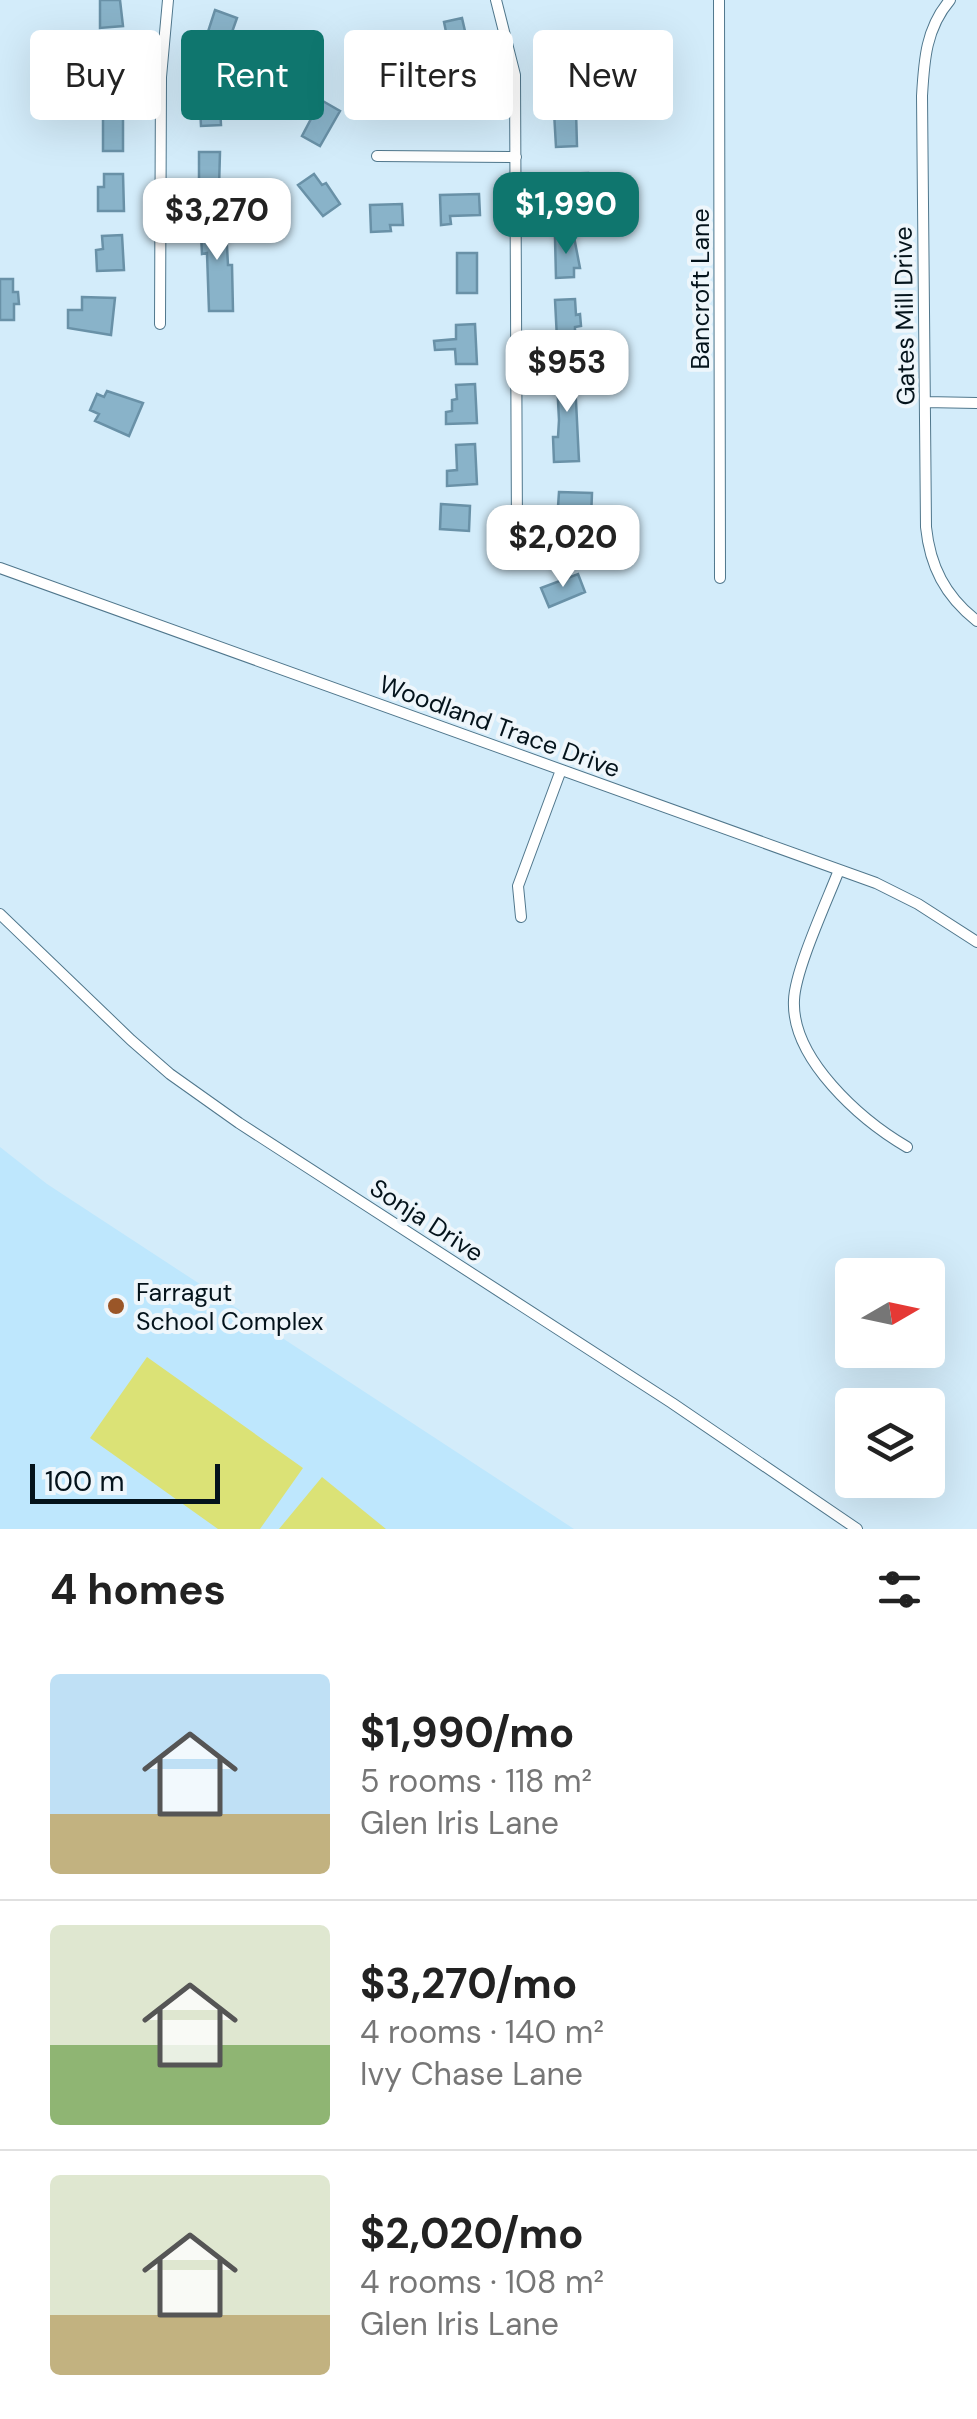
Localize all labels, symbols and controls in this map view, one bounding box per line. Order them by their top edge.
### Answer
chip: Buy [30,30,161,120]
chip: Rent [181,30,324,120]
chip: Filters [344,30,513,120]
chip: New [533,30,673,120]
pin: $1,990 [485,172,647,257]
pin: $3,270 [136,178,298,263]
text: $1,990 [515,183,617,225]
text: $3,270 [165,189,269,231]
street label: Bancroft Lane [684,208,717,370]
street label: Gates Mill Drive [886,226,923,406]
pin: $953 [508,330,626,415]
text: $953 [528,341,606,383]
pin: $2,020 [482,505,644,590]
text: $2,020 [509,516,617,558]
street label: Woodland Trace Drive [375,668,625,785]
street label: Sonja Drive [364,1171,490,1269]
north arrow [835,1258,945,1368]
map controls [835,1258,945,1498]
place label: Farragut School Complex [136,1276,323,1338]
marker: Farragut School Complex [105,1295,127,1317]
button: layers [835,1388,945,1498]
scale bar [30,1459,220,1504]
text: 100 m [45,1463,124,1500]
text: 4 homes [50,1562,226,1617]
icon: filters [872,1562,927,1617]
text: $1,990/mo [360,1705,575,1760]
icon: home [130,1714,250,1834]
text: 5 rooms · 118 m² [360,1760,592,1802]
text: Glen Iris Lane [360,1802,559,1844]
text: $3,270/mo [360,1956,577,2011]
icon: home [130,1965,250,2085]
text: 4 rooms · 140 m² [360,2011,604,2053]
text: Ivy Chase Lane [360,2053,583,2095]
text: $2,020/mo [360,2206,584,2261]
icon: home [130,2215,250,2335]
text: 4 rooms · 108 m² [360,2261,604,2303]
text: Glen Iris Lane [360,2303,559,2345]

